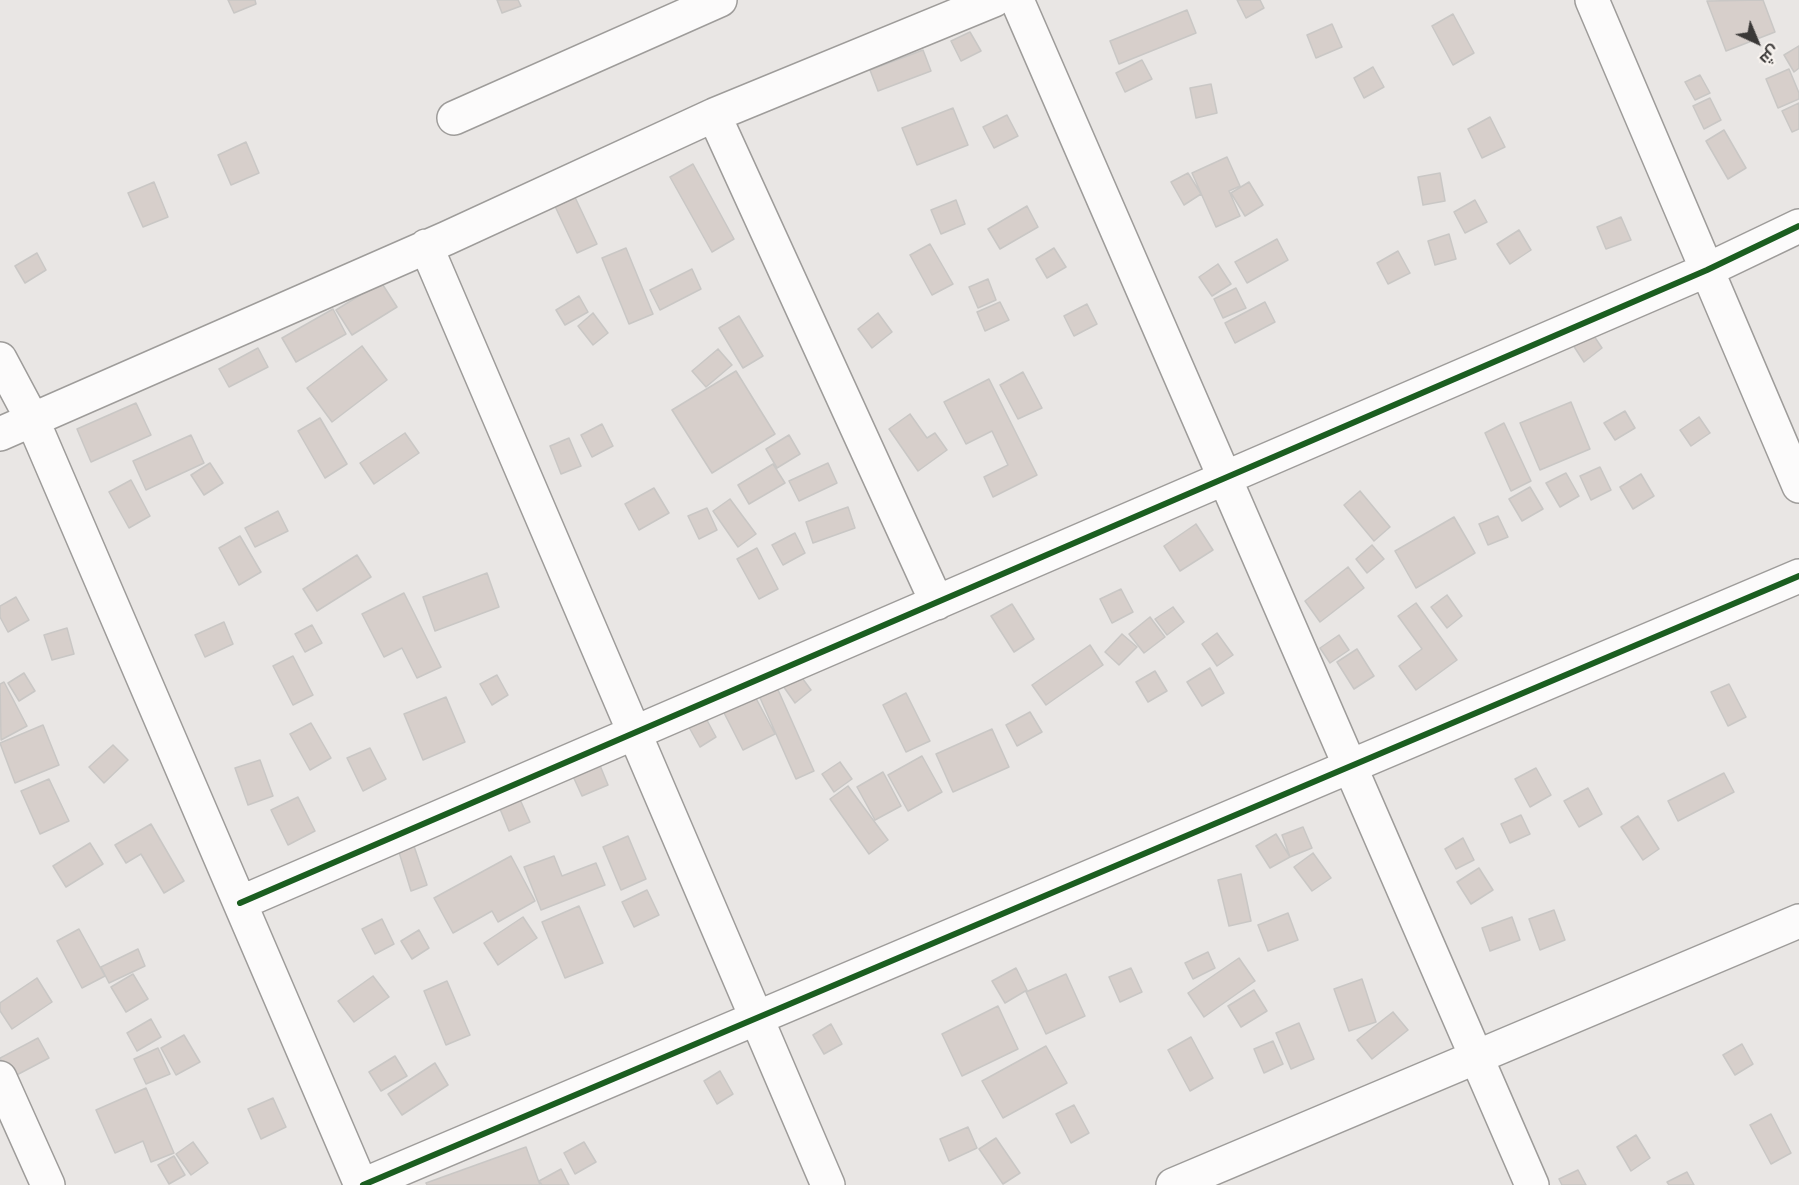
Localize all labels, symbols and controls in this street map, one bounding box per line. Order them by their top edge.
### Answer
north arrow [1727,12,1787,72]
text: ش [1754,40,1785,71]

